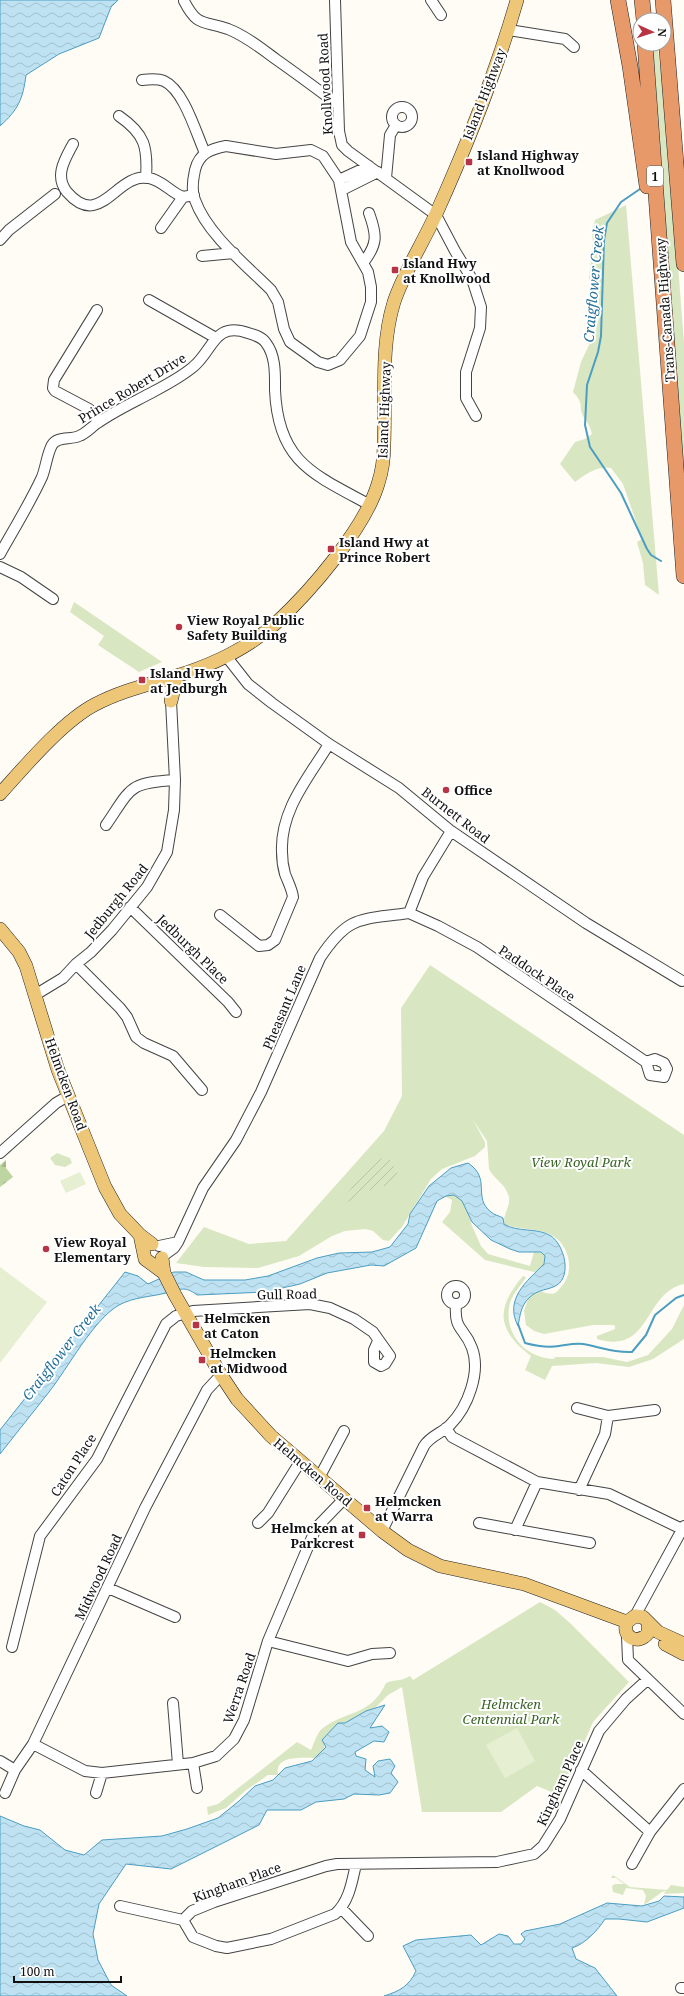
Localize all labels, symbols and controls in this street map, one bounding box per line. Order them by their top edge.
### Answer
north arrow [632,12,672,52]
text: N [655,28,670,38]
street label: Knollwood Road [313,33,337,135]
street label: Island Highway [458,45,510,143]
place label: Island Highway at Knollwood [477,146,579,179]
marker: Island Highway at Knollwood [464,157,474,167]
road number: 1 [647,166,663,186]
water label: Craigflower Creek [578,224,608,343]
street label: Trans-Canada Highway [651,237,679,383]
place label: Island Hwy at Knollwood [403,254,491,287]
marker: Island Hwy at Knollwood [390,265,400,275]
street label: Prince Robert Drive [75,349,189,427]
street label: Island Highway [373,361,395,459]
place label: Island Hwy at Prince Robert [339,533,430,566]
marker: Island Hwy at Prince Robert [326,544,336,554]
place label: View Royal Public Safety Building [187,611,304,644]
marker: View Royal Public Safety Building [174,622,184,632]
place label: Island Hwy at Jedburgh [150,664,228,697]
marker: Island Hwy at Jedburgh [137,675,147,685]
place label: Office [454,781,492,799]
street label: Burnett Road [418,783,494,847]
marker: Office [441,785,451,795]
street label: Jedburgh Road [79,860,152,943]
street label: Jedburgh Place [153,909,233,988]
street label: Paddock Place [495,941,579,1005]
street label: Pheasant Lane [258,962,310,1052]
street label: Helmcken Road [41,1035,91,1133]
park label: View Royal Park [531,1153,631,1171]
place label: View Royal Elementary [54,1233,131,1266]
marker: View Royal Elementary [41,1244,51,1254]
street label: Gull Road [257,1284,317,1304]
water label: Craigflower Creek [18,1299,105,1404]
place label: Helmcken at Caton [204,1309,271,1342]
marker: Helmcken at Caton [191,1320,201,1330]
place label: Helmcken at Midwood [210,1344,288,1377]
marker: Helmcken at Midwood [197,1355,207,1365]
street label: Caton Place [46,1430,100,1500]
street label: Helmcken Road [270,1434,356,1510]
place label: Helmcken at Warra [375,1492,442,1525]
marker: Helmcken at Warra [362,1503,372,1513]
place label: Helmcken at Parkcrest [271,1519,354,1552]
marker: Helmcken at Parkcrest [357,1530,367,1540]
street label: Midwood Road [70,1531,126,1623]
street label: Werra Road [218,1650,260,1726]
park label: Helmcken Centennial Park [463,1695,560,1728]
street label: Kingham Place [532,1737,588,1829]
street label: Kingham Place [190,1858,284,1906]
scale bar [14,1958,121,1984]
text: 100 m [20,1963,55,1980]

